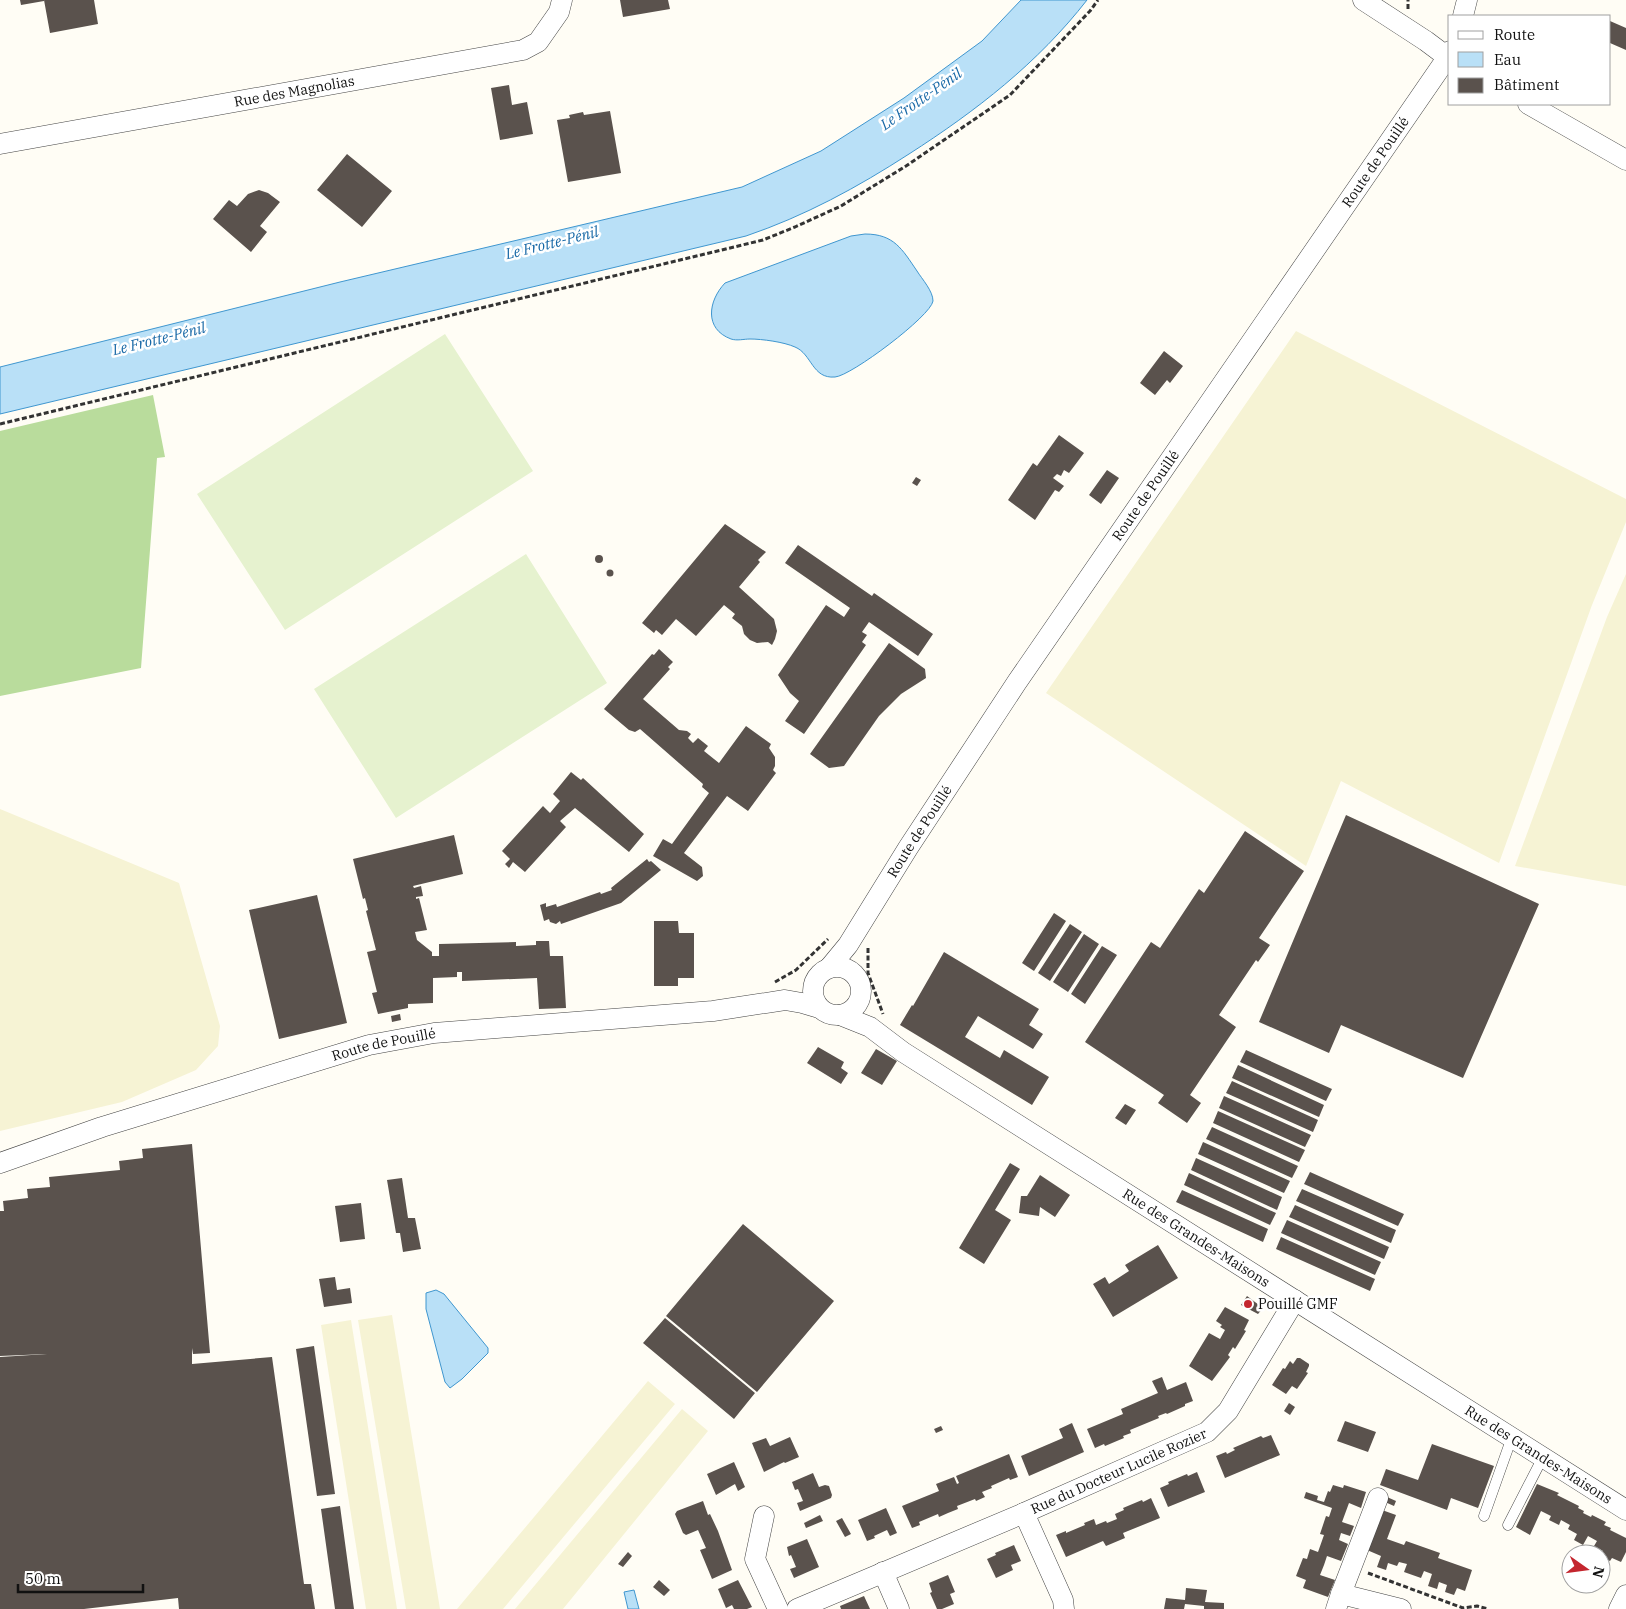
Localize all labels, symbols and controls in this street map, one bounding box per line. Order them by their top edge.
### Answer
legend [1448,15,1611,105]
text: Route [1494,25,1535,44]
text: Eau [1494,50,1521,69]
water label: Le Frotte-Pénil [875,63,966,134]
street label: Rue des Magnolias [233,71,356,111]
text: Bâtiment [1494,75,1559,94]
street label: Route de Pouillé [1338,113,1413,211]
water label: Le Frotte-Pénil [502,222,601,263]
water label: Le Frotte-Pénil [109,318,208,359]
street label: Route de Pouillé [1108,447,1183,544]
street label: Route de Pouillé [883,782,956,881]
street label: Route de Pouillé [329,1024,437,1065]
street label: Rue des Grandes-Maisons [1119,1185,1274,1291]
place label: Pouillé GMF [1258,1295,1338,1313]
marker: Pouillé GMF [1242,1298,1254,1310]
street label: Rue des Grandes-Maisons [1461,1401,1616,1508]
street label: Rue du Docteur Lucile Rozier [1028,1424,1210,1518]
north arrow [1561,1544,1611,1594]
scale bar [18,1562,142,1594]
text: N [1589,1565,1609,1580]
text: 50 m [25,1569,61,1588]

